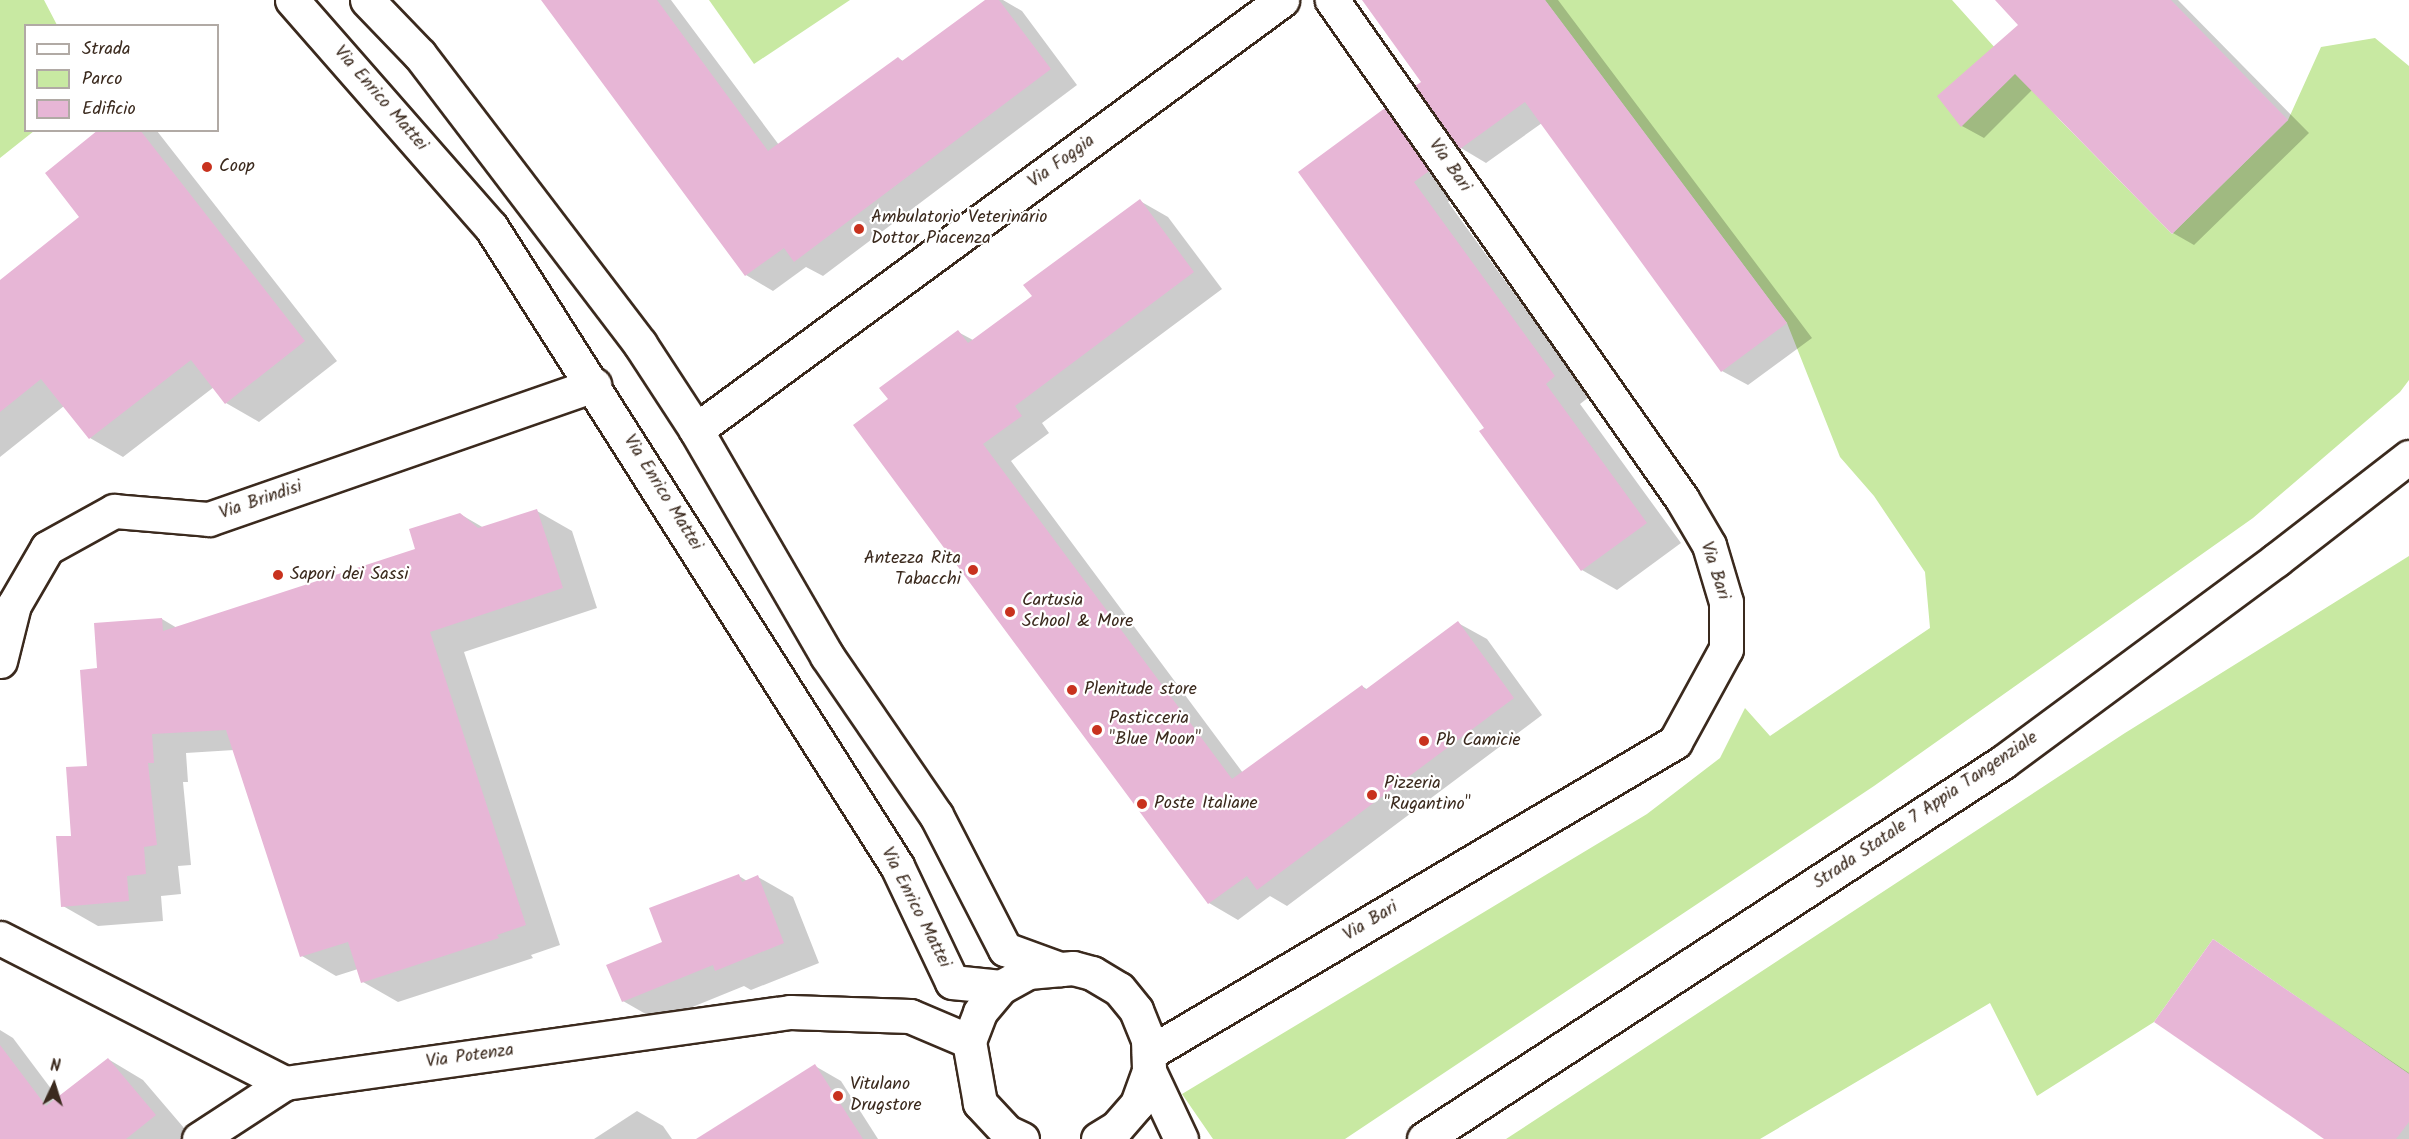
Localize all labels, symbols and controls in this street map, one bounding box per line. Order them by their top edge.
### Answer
legend [24,24,219,132]
text: Strada [82,35,130,64]
street label: Via Enrico Mattei [328,42,432,156]
text: Parco [82,65,122,94]
text: Edificio [82,95,136,124]
street label: Via Foggia [1025,131,1099,193]
street label: Via Bari [1423,135,1475,197]
place label: Coop [219,156,255,178]
marker: Coop [200,160,214,174]
place label: Ambulatorio Veterinario Dottor Piacenza [871,208,1047,250]
marker: Ambulatorio Veterinario Dottor Piacenza [852,222,866,236]
street label: Via Enrico Mattei [618,431,706,555]
street label: Via Brindisi [217,477,305,525]
street label: Via Bari [1695,539,1733,603]
place label: Antezza Rita Tabacchi [864,549,961,592]
marker: Antezza Rita Tabacchi [966,563,980,577]
place label: Sapori dei Sassi [290,564,408,586]
marker: Sapori dei Sassi [271,568,285,582]
place label: Cartusia School & More [1022,591,1133,634]
marker: Cartusia School & More [1003,605,1017,619]
place label: Plenitude store [1084,679,1197,701]
marker: Plenitude store [1065,683,1079,697]
place label: Pasticceria "Blue Moon" [1109,709,1201,752]
marker: Pasticceria "Blue Moon" [1090,723,1104,737]
street label: Strada Statale 7 Appia Tangenziale [1810,728,2042,894]
place label: Pb Camicie [1436,730,1521,752]
marker: Pb Camicie [1417,734,1431,748]
place label: Pizzeria "Rugantino" [1384,774,1471,816]
marker: Pizzeria "Rugantino" [1365,788,1379,802]
place label: Poste Italiane [1154,793,1258,815]
marker: Poste Italiane [1135,797,1149,811]
street label: Via Enrico Mattei [875,844,955,972]
street label: Via Bari [1340,897,1402,947]
street label: Via Potenza [425,1040,515,1074]
text: N [49,1054,61,1079]
north arrow [24,1055,84,1115]
place label: Vitulano Drugstore [850,1075,922,1118]
marker: Vitulano Drugstore [831,1089,845,1103]

